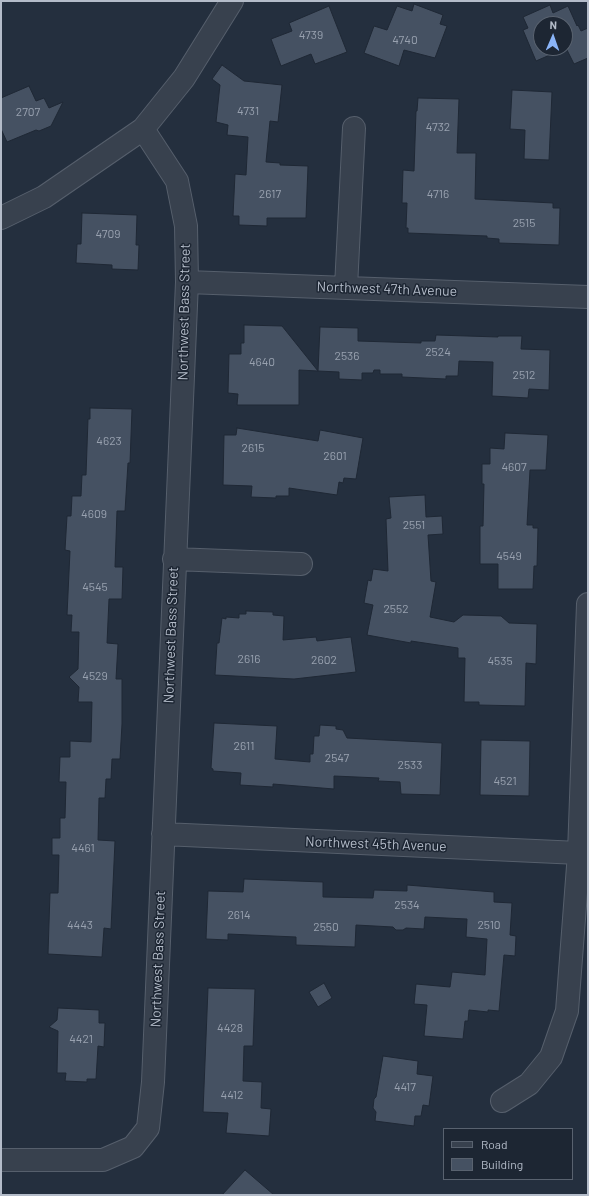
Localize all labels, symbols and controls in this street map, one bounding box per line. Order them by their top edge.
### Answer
north arrow [533,16,573,56]
text: N [550,18,557,31]
house number: 4739 [299,28,323,42]
house number: 4740 [392,33,418,47]
house number: 4731 [237,104,259,118]
house number: 2707 [16,105,40,119]
house number: 4732 [426,120,450,134]
house number: 2617 [259,187,281,201]
house number: 4716 [427,187,449,201]
house number: 2515 [513,216,535,230]
house number: 4709 [96,227,120,241]
street label: Northwest Bass Street [174,243,194,381]
street label: Northwest 47th Avenue [316,278,458,300]
house number: 2524 [425,345,451,359]
house number: 2536 [335,349,359,363]
house number: 4640 [249,355,275,369]
house number: 2512 [513,368,535,382]
house number: 4623 [96,434,122,448]
house number: 2615 [242,441,264,455]
house number: 2601 [323,449,347,463]
house number: 4607 [501,460,527,474]
house number: 4609 [81,507,107,521]
house number: 2551 [403,518,425,532]
house number: 4549 [496,549,522,563]
street label: Northwest Bass Street [160,566,182,704]
house number: 4545 [82,580,108,594]
house number: 2552 [383,602,409,616]
house number: 2616 [238,652,260,666]
house number: 2602 [311,653,337,667]
house number: 4535 [487,654,513,668]
house number: 4529 [82,669,108,683]
house number: 2611 [234,739,254,753]
house number: 2547 [325,751,349,765]
house number: 2533 [398,758,422,772]
house number: 4521 [493,774,517,788]
street label: Northwest 45th Avenue [305,833,447,855]
house number: 4461 [71,841,95,855]
street label: Northwest Bass Street [147,890,169,1028]
house number: 2534 [394,898,420,912]
house number: 2614 [227,908,251,922]
house number: 4443 [67,918,93,932]
house number: 2510 [477,918,501,932]
house number: 2550 [313,920,339,934]
house number: 4428 [217,1021,243,1035]
house number: 4421 [69,1032,93,1046]
house number: 4417 [394,1080,416,1094]
house number: 4412 [221,1088,243,1102]
legend [443,1128,573,1180]
text: Road [481,1137,508,1151]
text: Building [481,1157,523,1171]

